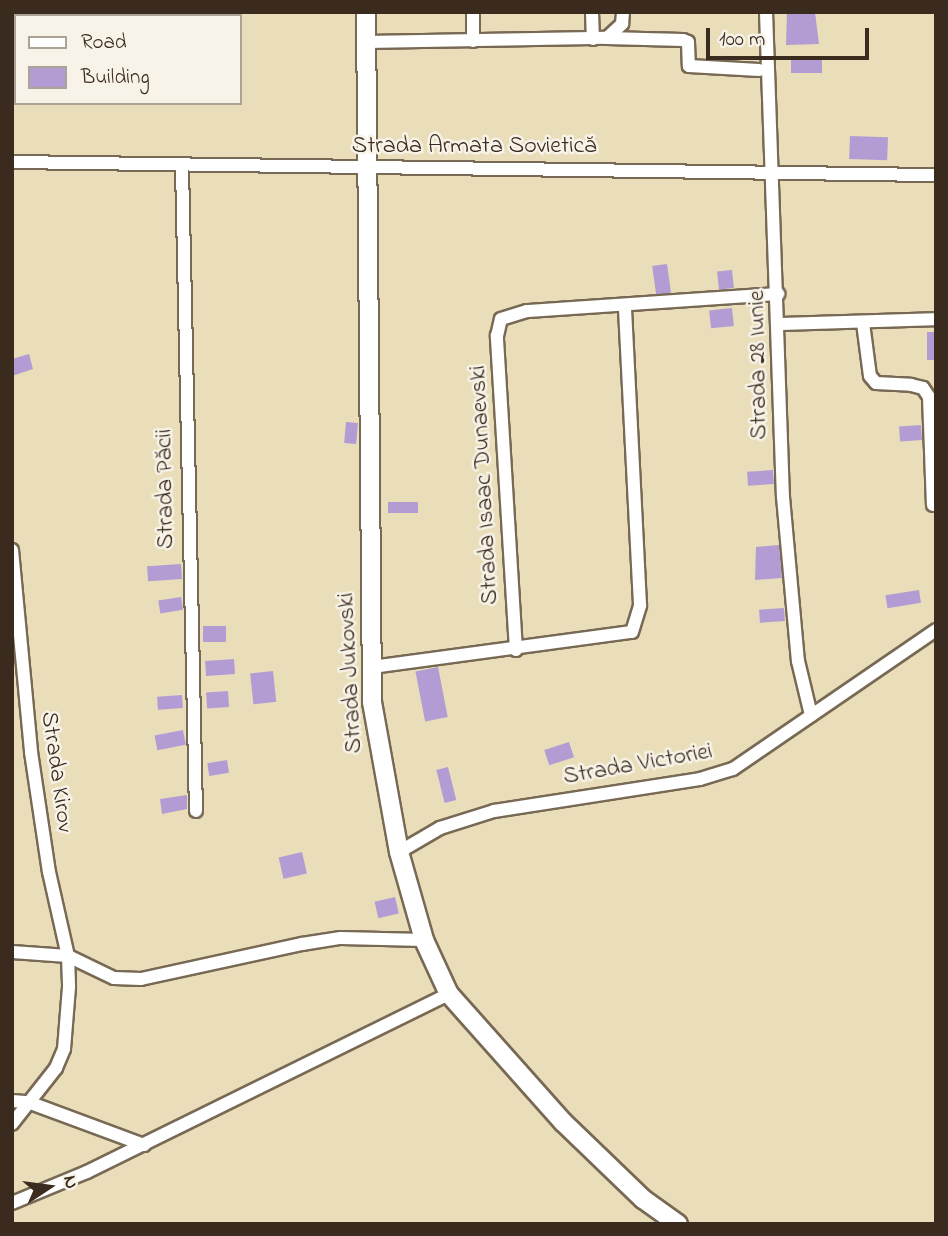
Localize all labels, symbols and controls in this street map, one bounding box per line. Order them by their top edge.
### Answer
legend [14,14,242,105]
scale bar [710,14,873,58]
text: 100 m [719,25,765,55]
text: Road [81,28,127,58]
text: Building [81,63,150,93]
street label: Strada Armata Sovietică [352,133,596,161]
street label: Strada 28 Iunie [743,290,775,440]
street label: Strada Isaac Dunaevski [464,364,506,606]
street label: Strada Păcii [151,429,181,549]
street label: Strada Jukovski [332,592,370,754]
street label: Strada Kirov [33,710,79,834]
street label: Strada Victoriei [561,738,715,792]
north arrow [14,1152,84,1222]
text: N [55,1173,85,1191]

